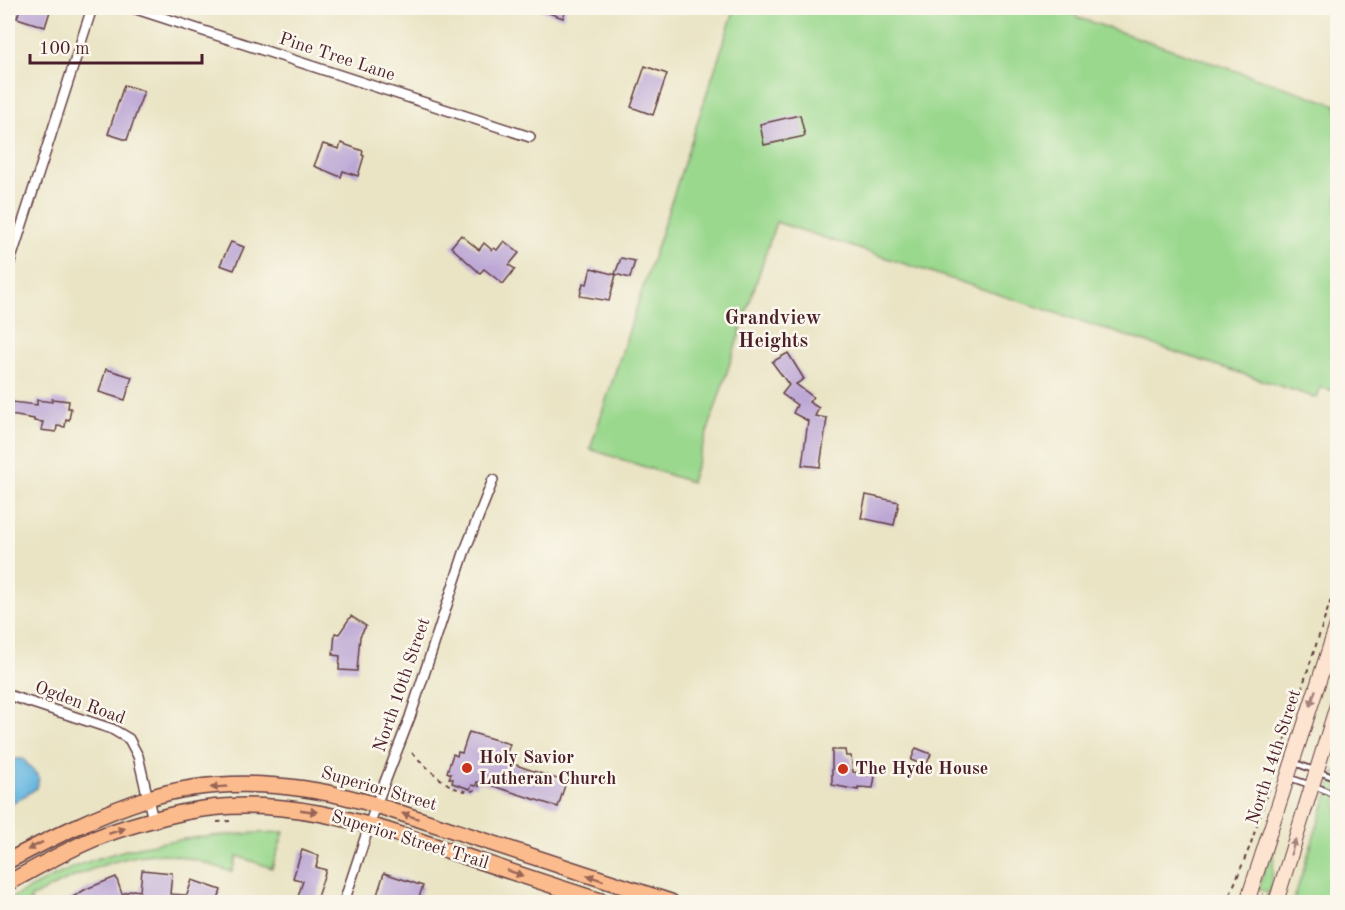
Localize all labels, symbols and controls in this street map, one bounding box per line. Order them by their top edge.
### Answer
scale bar [30,27,202,65]
street label: Pine Tree Lane [277,30,397,84]
text: 100 m [39,40,90,58]
district label: Grandview Heights [725,309,822,352]
street label: North 10th Street [371,615,433,755]
street label: Ogden Road [32,678,128,728]
street label: North 14th Street [1244,687,1304,827]
one-way arrow [1308,689,1317,707]
place label: Holy Savior Lutheran Church [479,749,616,788]
place label: The Hyde House [855,760,988,778]
marker: Holy Savior Lutheran Church [460,761,474,775]
marker: The Hyde House [836,762,850,776]
street label: Superior Street [319,764,439,814]
one-way arrow [210,782,229,791]
one-way arrow [299,806,318,816]
street label: Superior Street Trail [329,807,491,873]
one-way arrow [401,811,419,820]
one-way arrow [108,825,126,835]
one-way arrow [1289,837,1298,855]
one-way arrow [27,841,44,851]
one-way arrow [506,869,524,878]
one-way arrow [586,872,604,882]

